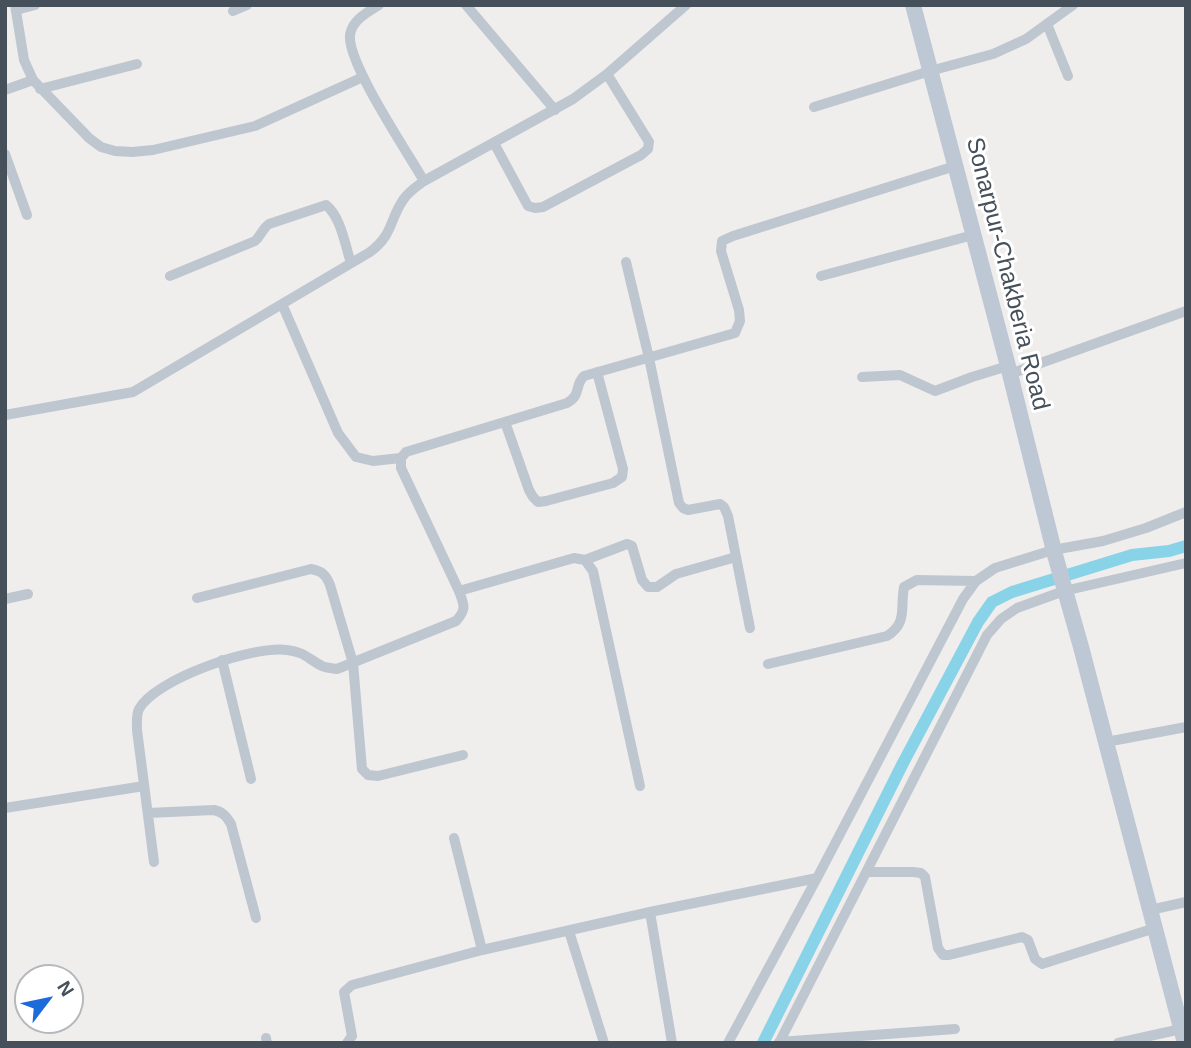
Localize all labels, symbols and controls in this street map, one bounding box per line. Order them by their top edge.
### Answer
street label: Sonarpur-Chakberia Road [959,135,1055,413]
north arrow [14,964,84,1034]
text: N [53,977,78,1000]

